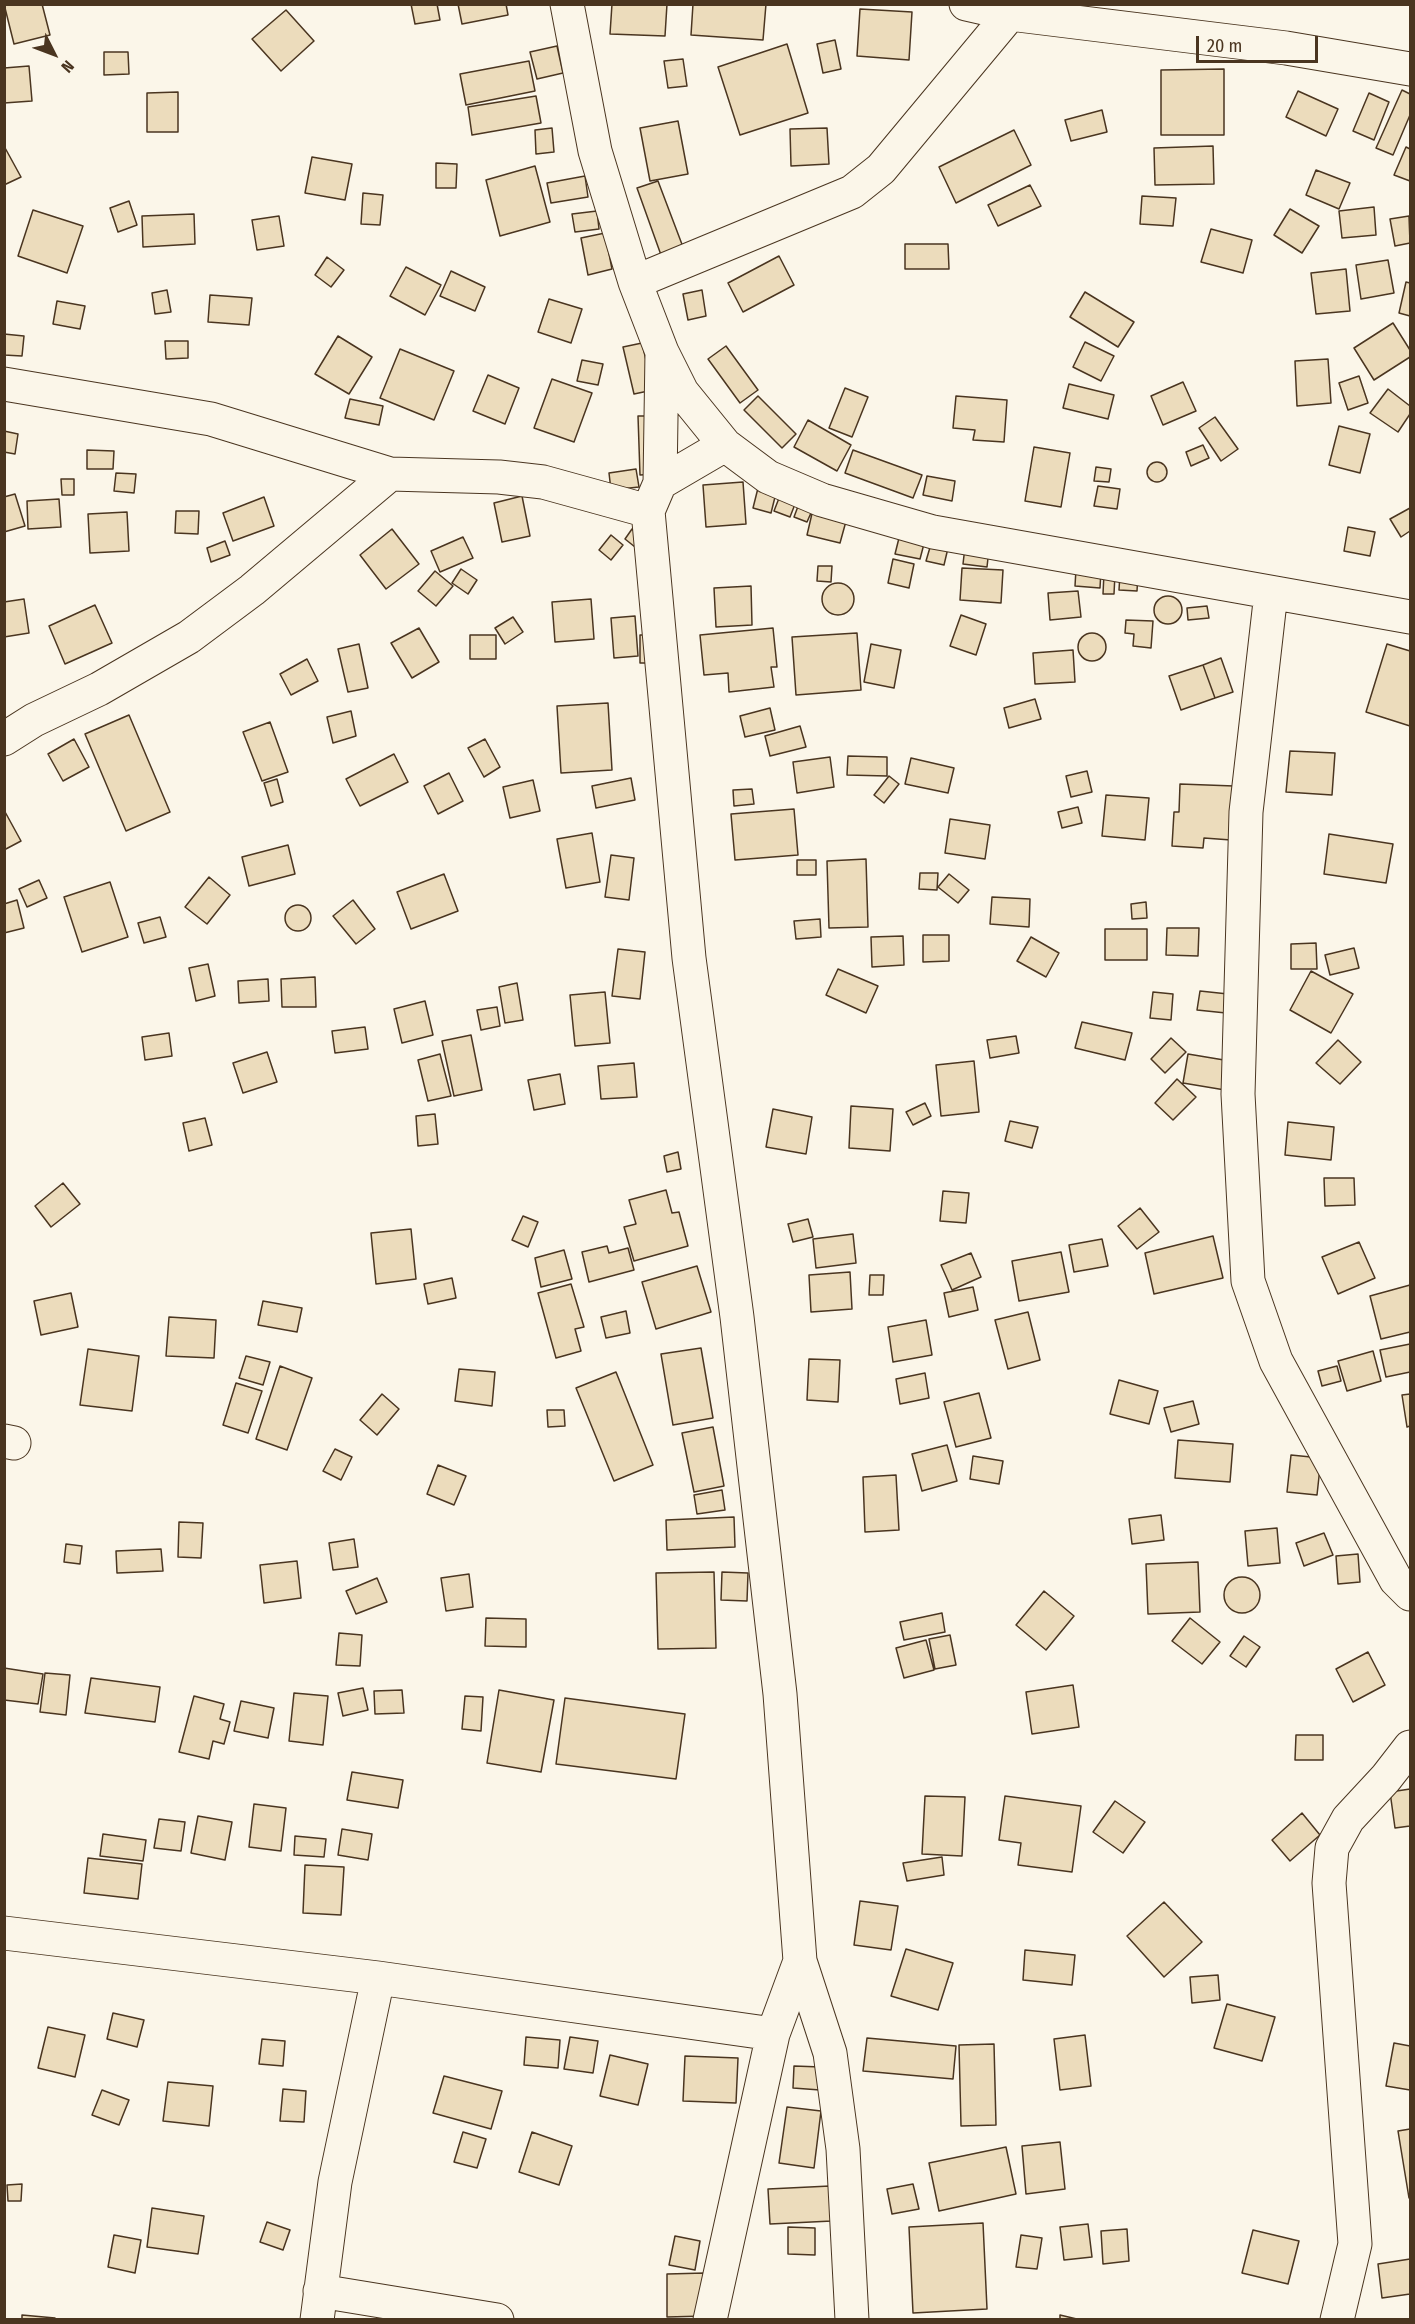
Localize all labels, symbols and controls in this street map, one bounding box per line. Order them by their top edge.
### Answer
north arrow [24,24,84,84]
scale bar [1199,24,1320,62]
text: 20 m [1207,35,1242,57]
text: N [57,56,78,76]

